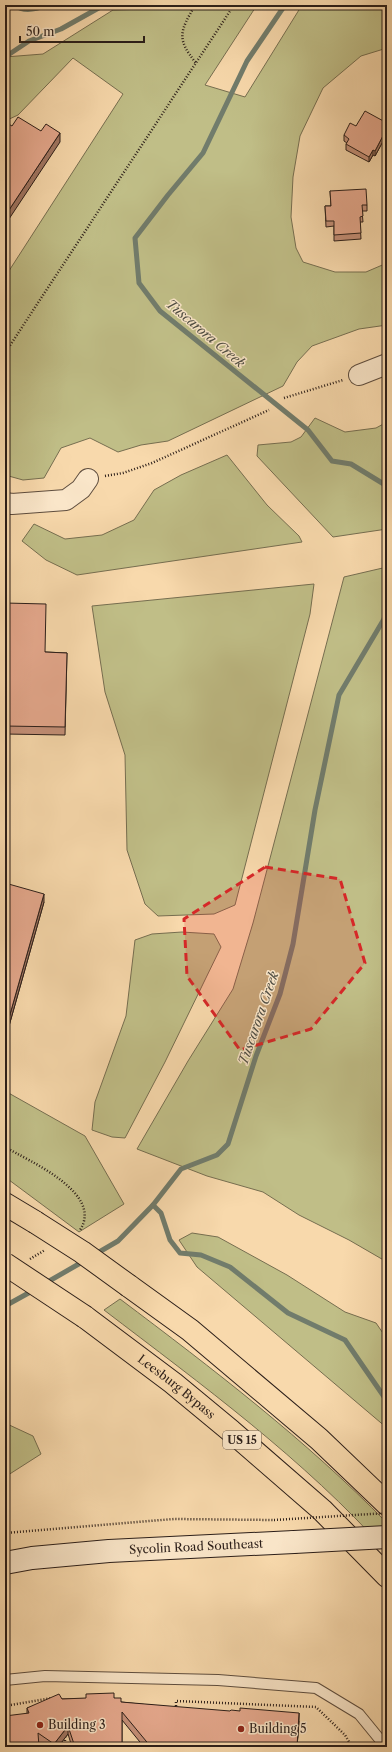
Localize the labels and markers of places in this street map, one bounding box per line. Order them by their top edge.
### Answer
place label: Building 3 [48,1717,106,1732]
marker: Building 3 [35,1720,45,1730]
place label: Building 5 [249,1721,307,1736]
marker: Building 5 [236,1724,246,1734]

